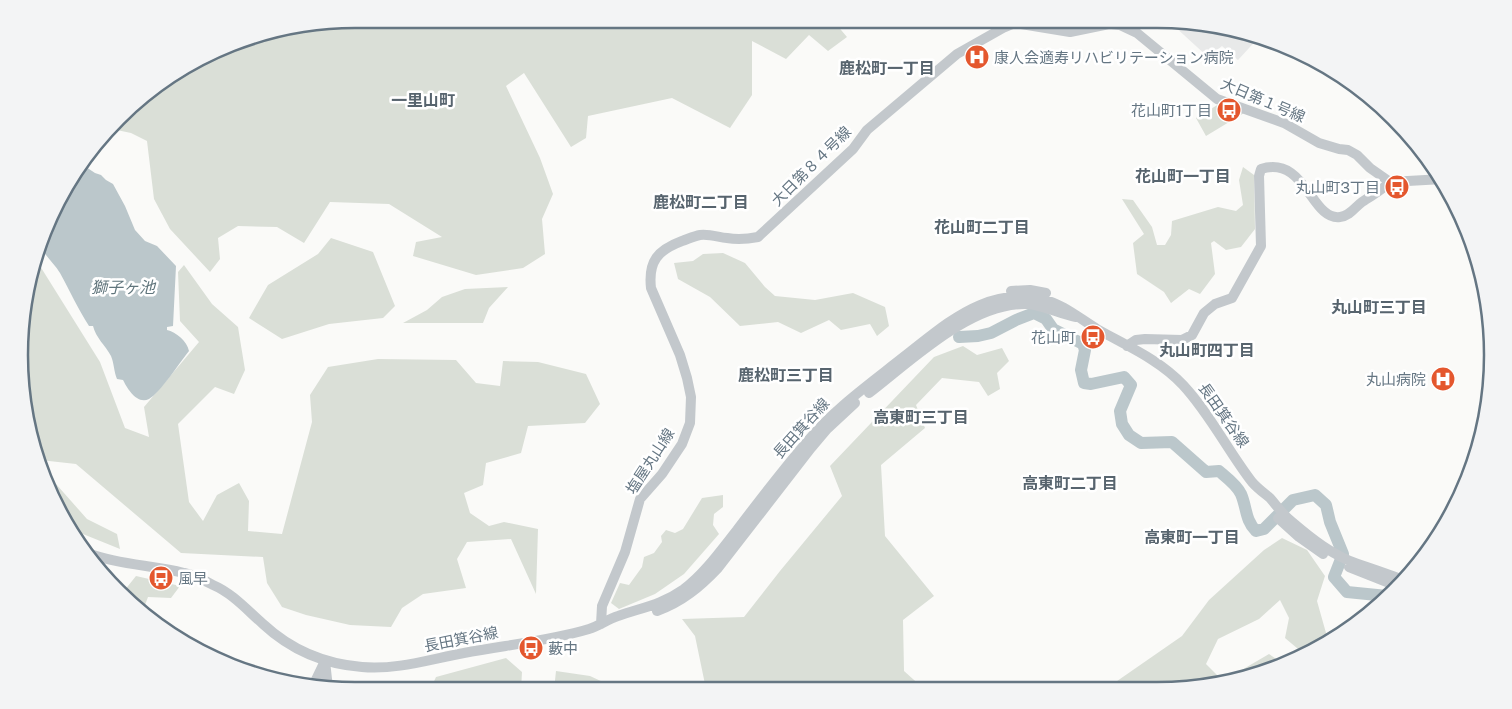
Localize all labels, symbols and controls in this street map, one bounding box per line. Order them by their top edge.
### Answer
hospital icon: 康人会適寿リハビリテーション病院 [964,44,990,70]
place label: 康人会適寿リハビリテーション病院 [994,49,1234,66]
district label: 鹿松町一丁目 [839,59,935,78]
street label: 大日第１号線 [1218,75,1308,125]
district label: 一里山町 [391,91,455,110]
bus stop icon: 花山町1丁目 [1216,97,1242,123]
place label: 花山町1丁目 [1131,102,1212,119]
street label: 大日第８４号線 [768,123,854,209]
district label: 花山町一丁目 [1135,167,1231,186]
bus stop icon: 丸山町3丁目 [1384,174,1410,200]
place label: 丸山町3丁目 [1296,179,1380,196]
district label: 鹿松町二丁目 [653,193,749,212]
district label: 花山町二丁目 [934,218,1030,237]
water label: 獅子ヶ池 [91,278,157,297]
district label: 丸山町三丁目 [1331,298,1427,317]
bus stop icon: 花山町 [1080,324,1106,350]
place label: 花山町 [1031,329,1076,346]
district label: 丸山町四丁目 [1159,341,1255,360]
district label: 鹿松町三丁目 [738,366,834,385]
hospital icon: 丸山病院 [1430,366,1456,392]
place label: 丸山病院 [1366,371,1426,388]
street label: 長田箕谷線 [1196,379,1252,451]
street label: 長田箕谷線 [770,394,832,462]
district label: 高東町三丁目 [873,408,969,427]
street label: 塩屋丸山線 [622,425,678,497]
district label: 高東町二丁目 [1022,474,1118,493]
district label: 高東町一丁目 [1144,528,1240,547]
bus stop icon: 風早 [148,565,174,591]
place label: 風早 [178,570,208,587]
street label: 長田箕谷線 [423,623,499,655]
bus stop icon: 藪中 [518,635,544,661]
place label: 藪中 [548,640,578,657]

